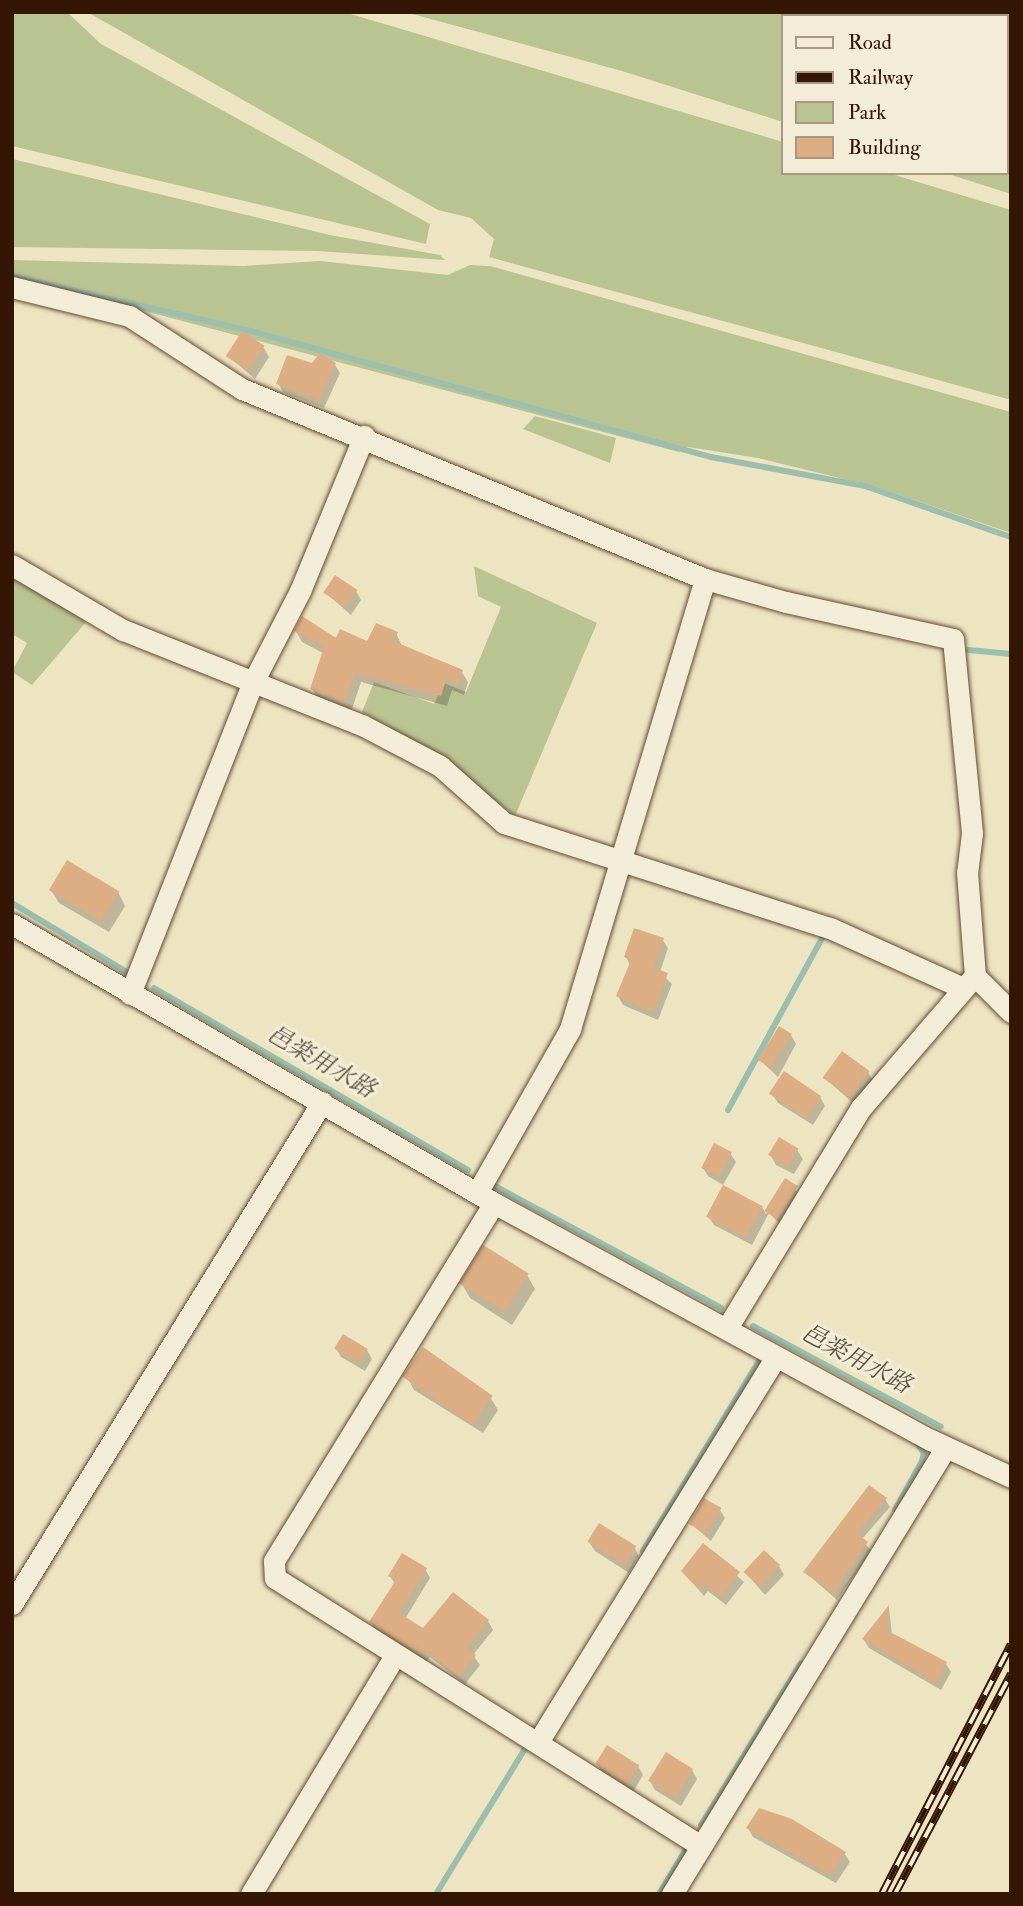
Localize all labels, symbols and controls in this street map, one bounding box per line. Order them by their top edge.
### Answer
legend [782,14,1009,175]
text: Road [848,29,892,56]
text: Railway [848,64,913,91]
text: Park [848,99,886,126]
text: Building [848,134,921,161]
water label: 邑楽用水路 [262,1020,380,1104]
water label: 邑楽用水路 [796,1318,916,1400]

